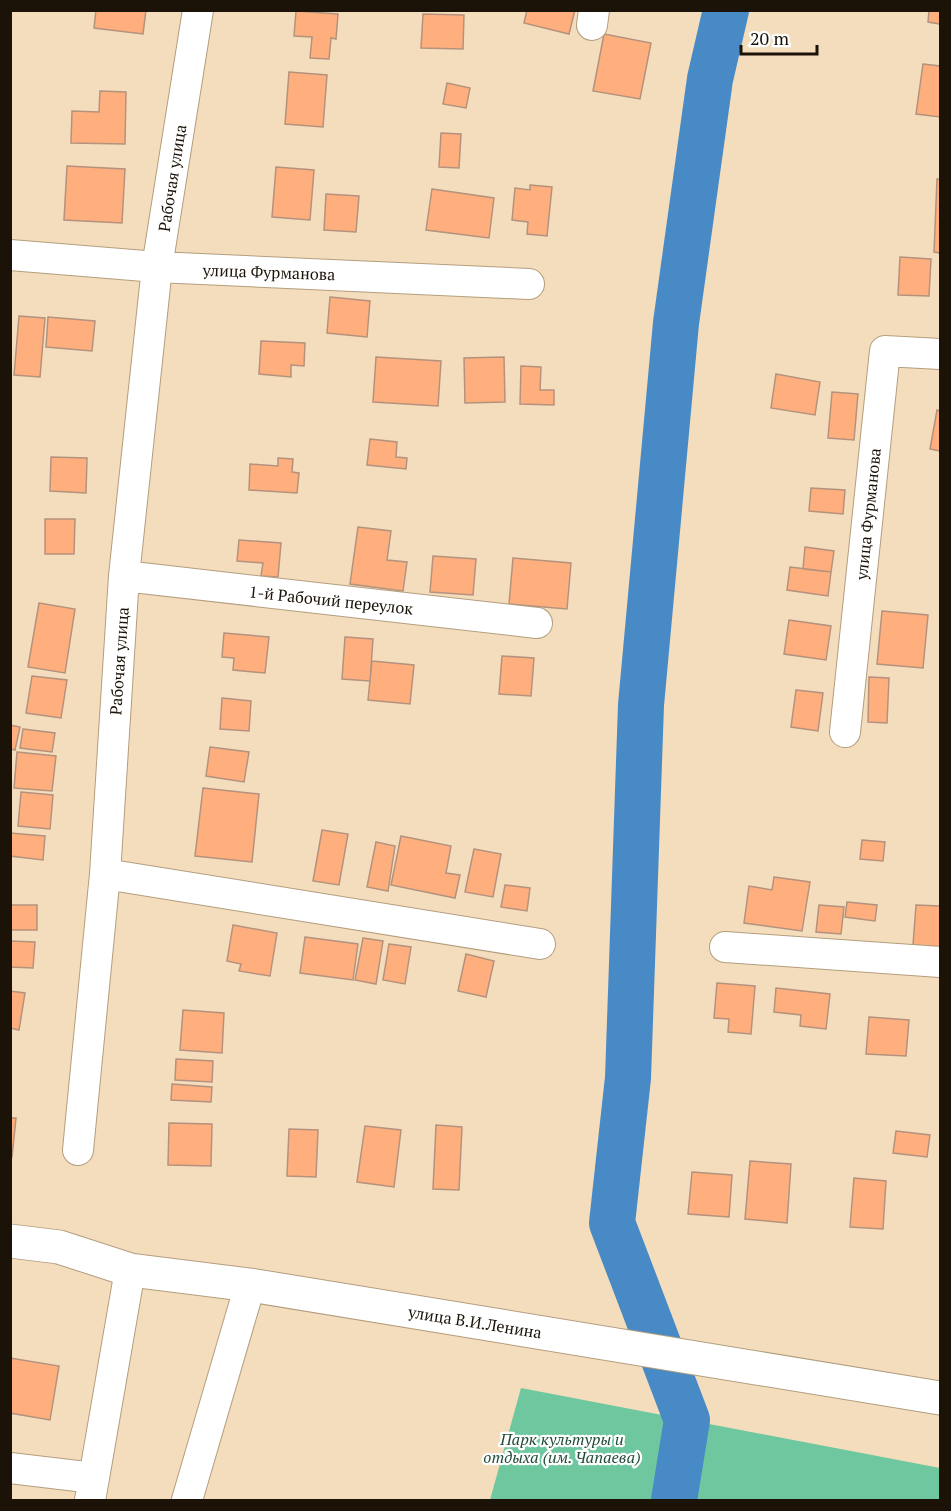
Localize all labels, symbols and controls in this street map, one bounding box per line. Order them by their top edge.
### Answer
scale bar [741,18,818,56]
text: 20 m [750,26,790,50]
street label: Рабочая улица [153,123,191,233]
street label: улица Фурманова [201,259,336,285]
street label: улица Фурманова [850,447,886,582]
street label: 1-й Рабочий переулок [248,580,414,620]
street label: Рабочая улица [104,606,134,716]
street label: улица В.И.Ленина [406,1300,543,1343]
park label: Парк культуры и отдыха (им. Чапаева) [483,1428,641,1468]

